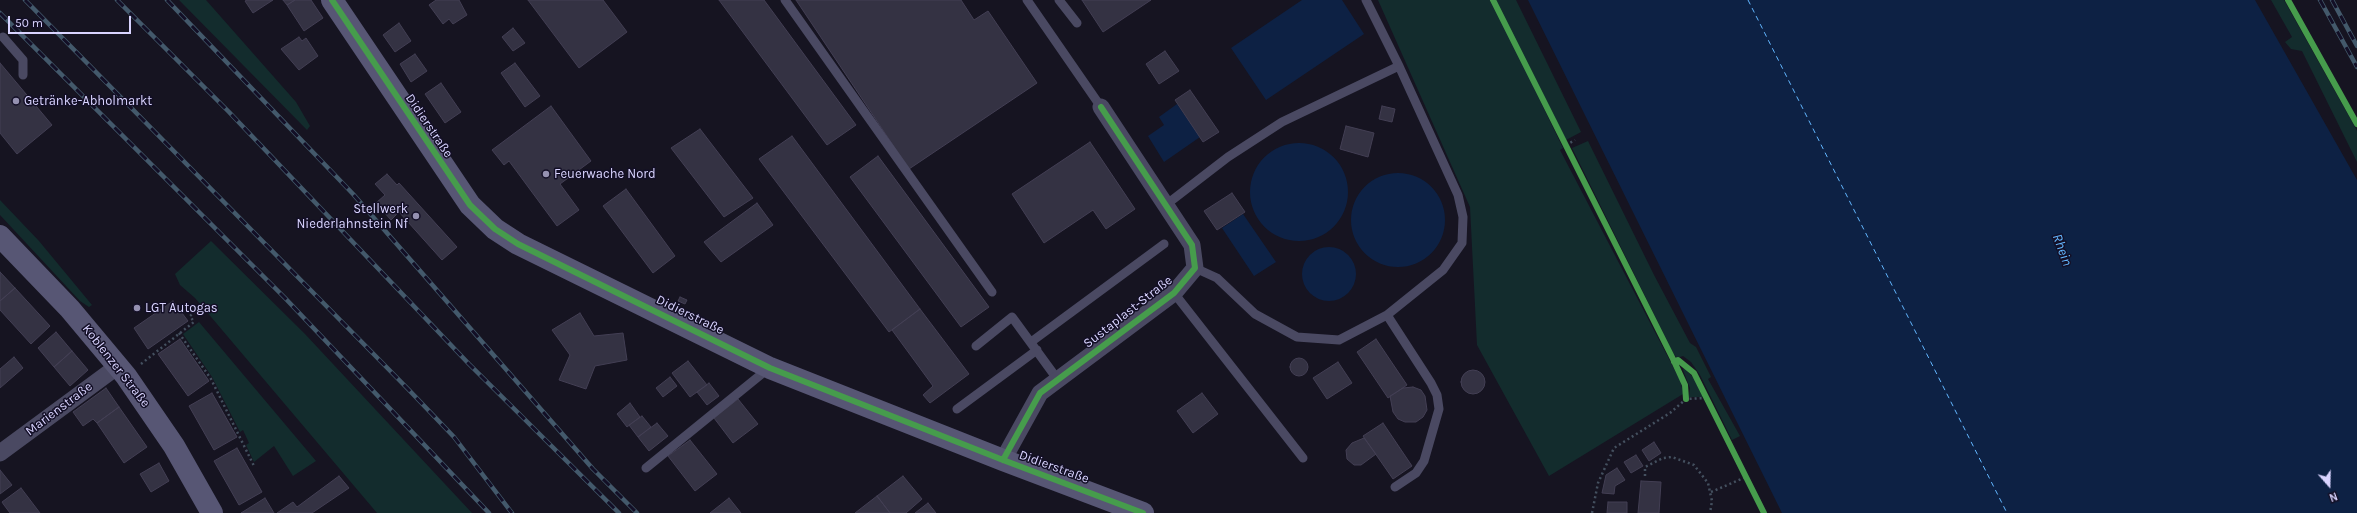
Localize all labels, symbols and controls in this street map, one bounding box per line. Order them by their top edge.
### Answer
scale bar [10,8,133,34]
text: 50 m [15,16,43,30]
street label: Didierstraße [402,91,456,161]
place label: Getränke-Abholmarkt [24,93,152,109]
marker: Getränke-Abholmarkt [11,96,21,106]
place label: Feuerwache Nord [554,166,656,182]
marker: Feuerwache Nord [541,169,551,179]
place label: Stellwerk Niederlahnstein Nf [296,201,408,232]
marker: Stellwerk Niederlahnstein Nf [411,211,421,221]
water label: Rhein [2048,232,2076,268]
street label: Sustaplast-Straße [1080,272,1176,352]
street label: Didierstraße [653,292,727,338]
place label: LGT Autogas [145,300,218,316]
marker: LGT Autogas [132,303,142,313]
street label: Koblenzer Straße [79,322,153,410]
street label: Marienstraße [23,379,95,439]
street label: Didierstraße [1017,447,1091,487]
north arrow [2309,465,2349,505]
text: N [2327,489,2339,504]

